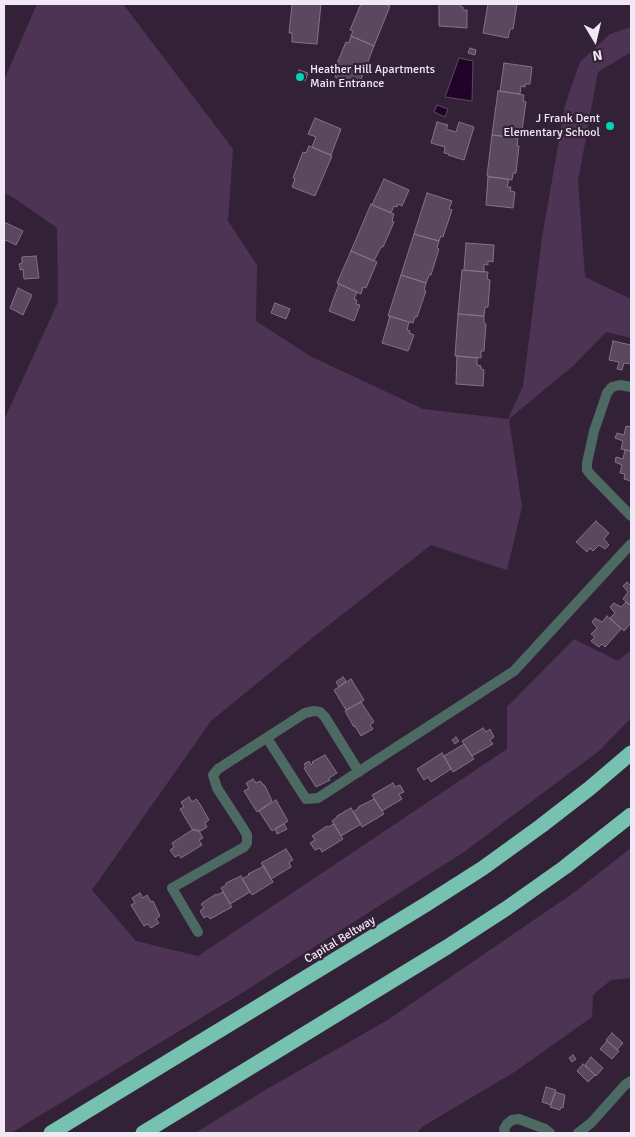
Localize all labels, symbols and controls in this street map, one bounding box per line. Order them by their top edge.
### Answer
north arrow [570,15,620,65]
text: N [591,46,604,64]
place label: Heather Hill Apartments Main Entrance [310,63,435,91]
marker: Heather Hill Apartments Main Entrance [294,71,306,83]
place label: J Frank Dent Elementary School [504,112,600,140]
marker: J Frank Dent Elementary School [604,120,616,132]
street label: Capital Beltway [302,913,378,967]

